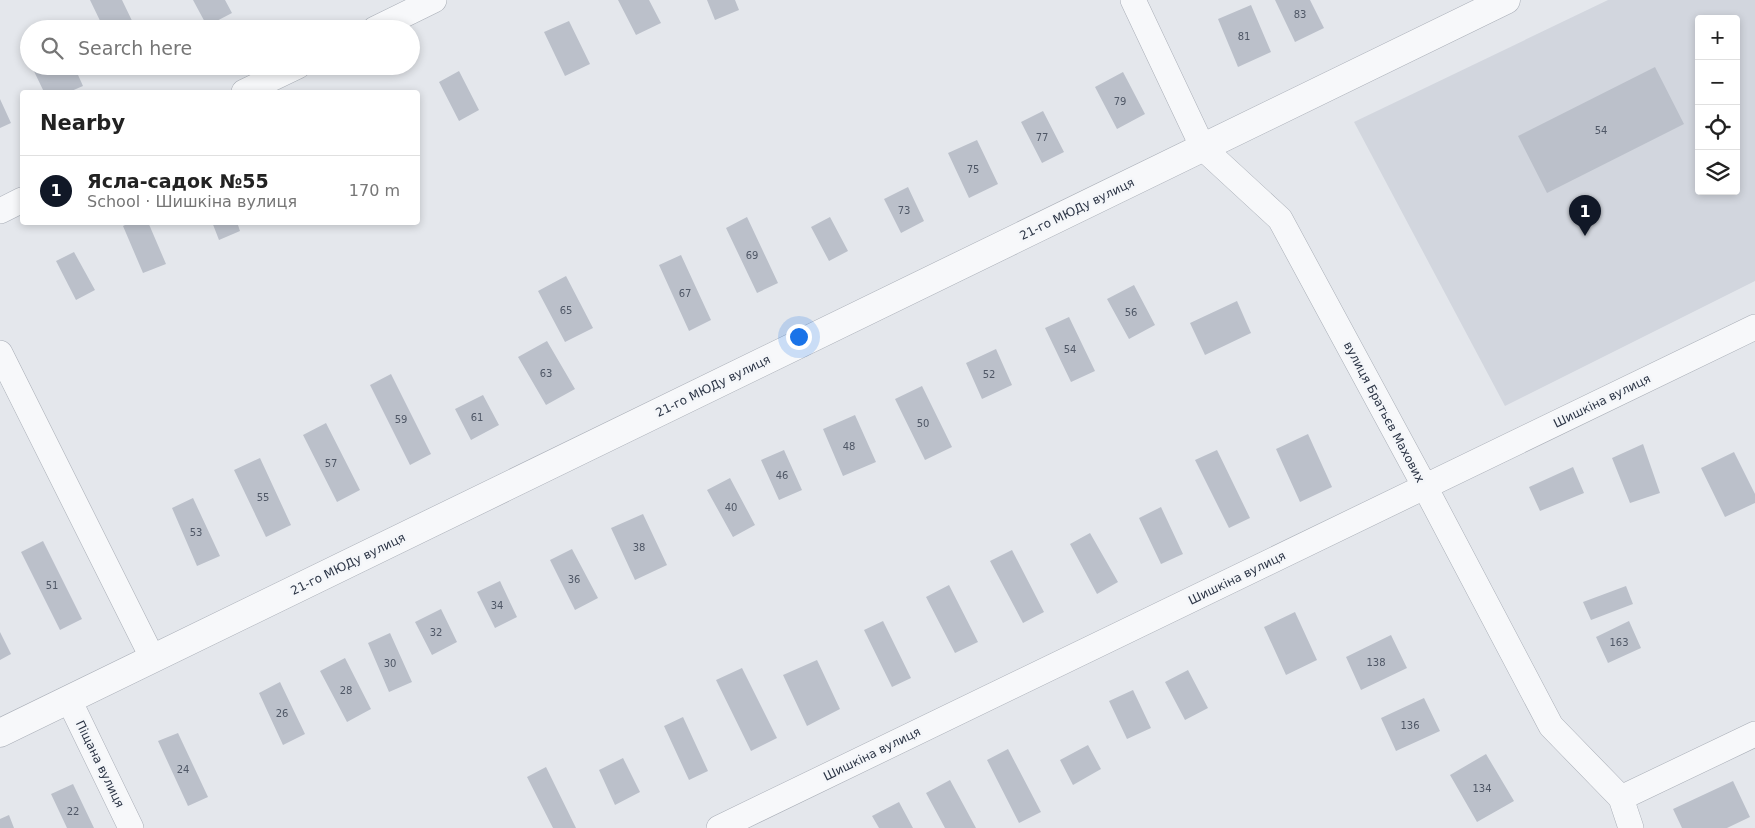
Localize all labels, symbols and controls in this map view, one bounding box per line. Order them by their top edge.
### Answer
house number: 83 [1294,9,1306,20]
map controls [1695,15,1740,195]
button: + [1695,15,1740,60]
search box [20,20,420,75]
house number: 81 [1238,31,1250,42]
icon: search [38,34,66,62]
text: Search here [78,37,192,59]
button: − [1695,60,1740,105]
house number: 79 [1114,96,1126,107]
button: locate [1695,105,1740,150]
text: Nearby [40,111,125,135]
house number: 54 [1595,125,1607,136]
house number: 77 [1036,132,1048,143]
button: layers [1695,150,1740,195]
house number: 75 [967,164,979,175]
text: Ясла-садок №55 [87,170,269,192]
street label: 21-го МЮДу вулиця [1017,175,1137,243]
text: 1 [50,181,62,200]
text: 170 m [349,181,400,200]
text: School · Шишкіна вулиця [87,192,297,211]
pin: 1 [1569,195,1601,236]
house number: 73 [898,205,910,216]
house number: 69 [746,250,758,261]
house number: 67 [679,288,691,299]
house number: 65 [560,305,572,316]
house number: 56 [1125,307,1137,318]
your location [786,324,812,350]
street label: вулиця Братьєв Махових [1341,339,1427,485]
house number: 54 [1064,344,1076,355]
street label: 21-го МЮДу вулиця [653,352,773,420]
house number: 63 [540,368,552,379]
house number: 52 [983,369,995,380]
street label: Шишкіна вулиця [1551,371,1653,431]
house number: 61 [471,412,483,423]
house number: 59 [395,414,407,425]
house number: 50 [917,418,929,429]
house number: 48 [843,441,855,452]
house number: 57 [325,458,337,469]
house number: 46 [776,470,788,481]
house number: 55 [257,492,269,503]
house number: 40 [725,502,737,513]
house number: 53 [190,527,202,538]
street label: 21-го МЮДу вулиця [288,530,408,598]
house number: 38 [633,542,645,553]
street label: Шишкіна вулиця [1186,548,1288,608]
house number: 36 [568,574,580,585]
house number: 51 [46,580,58,591]
house number: 34 [491,600,503,611]
house number: 32 [430,627,442,638]
house number: 163 [1609,637,1629,648]
house number: 138 [1366,657,1386,668]
house number: 30 [384,658,396,669]
house number: 28 [340,685,352,696]
house number: 26 [276,708,288,719]
street label: Піщана вулиця [73,718,127,810]
house number: 136 [1400,720,1420,731]
street label: Шишкіна вулиця [821,724,923,784]
house number: 24 [177,764,189,775]
house number: 134 [1472,783,1492,794]
house number: 22 [67,806,79,817]

